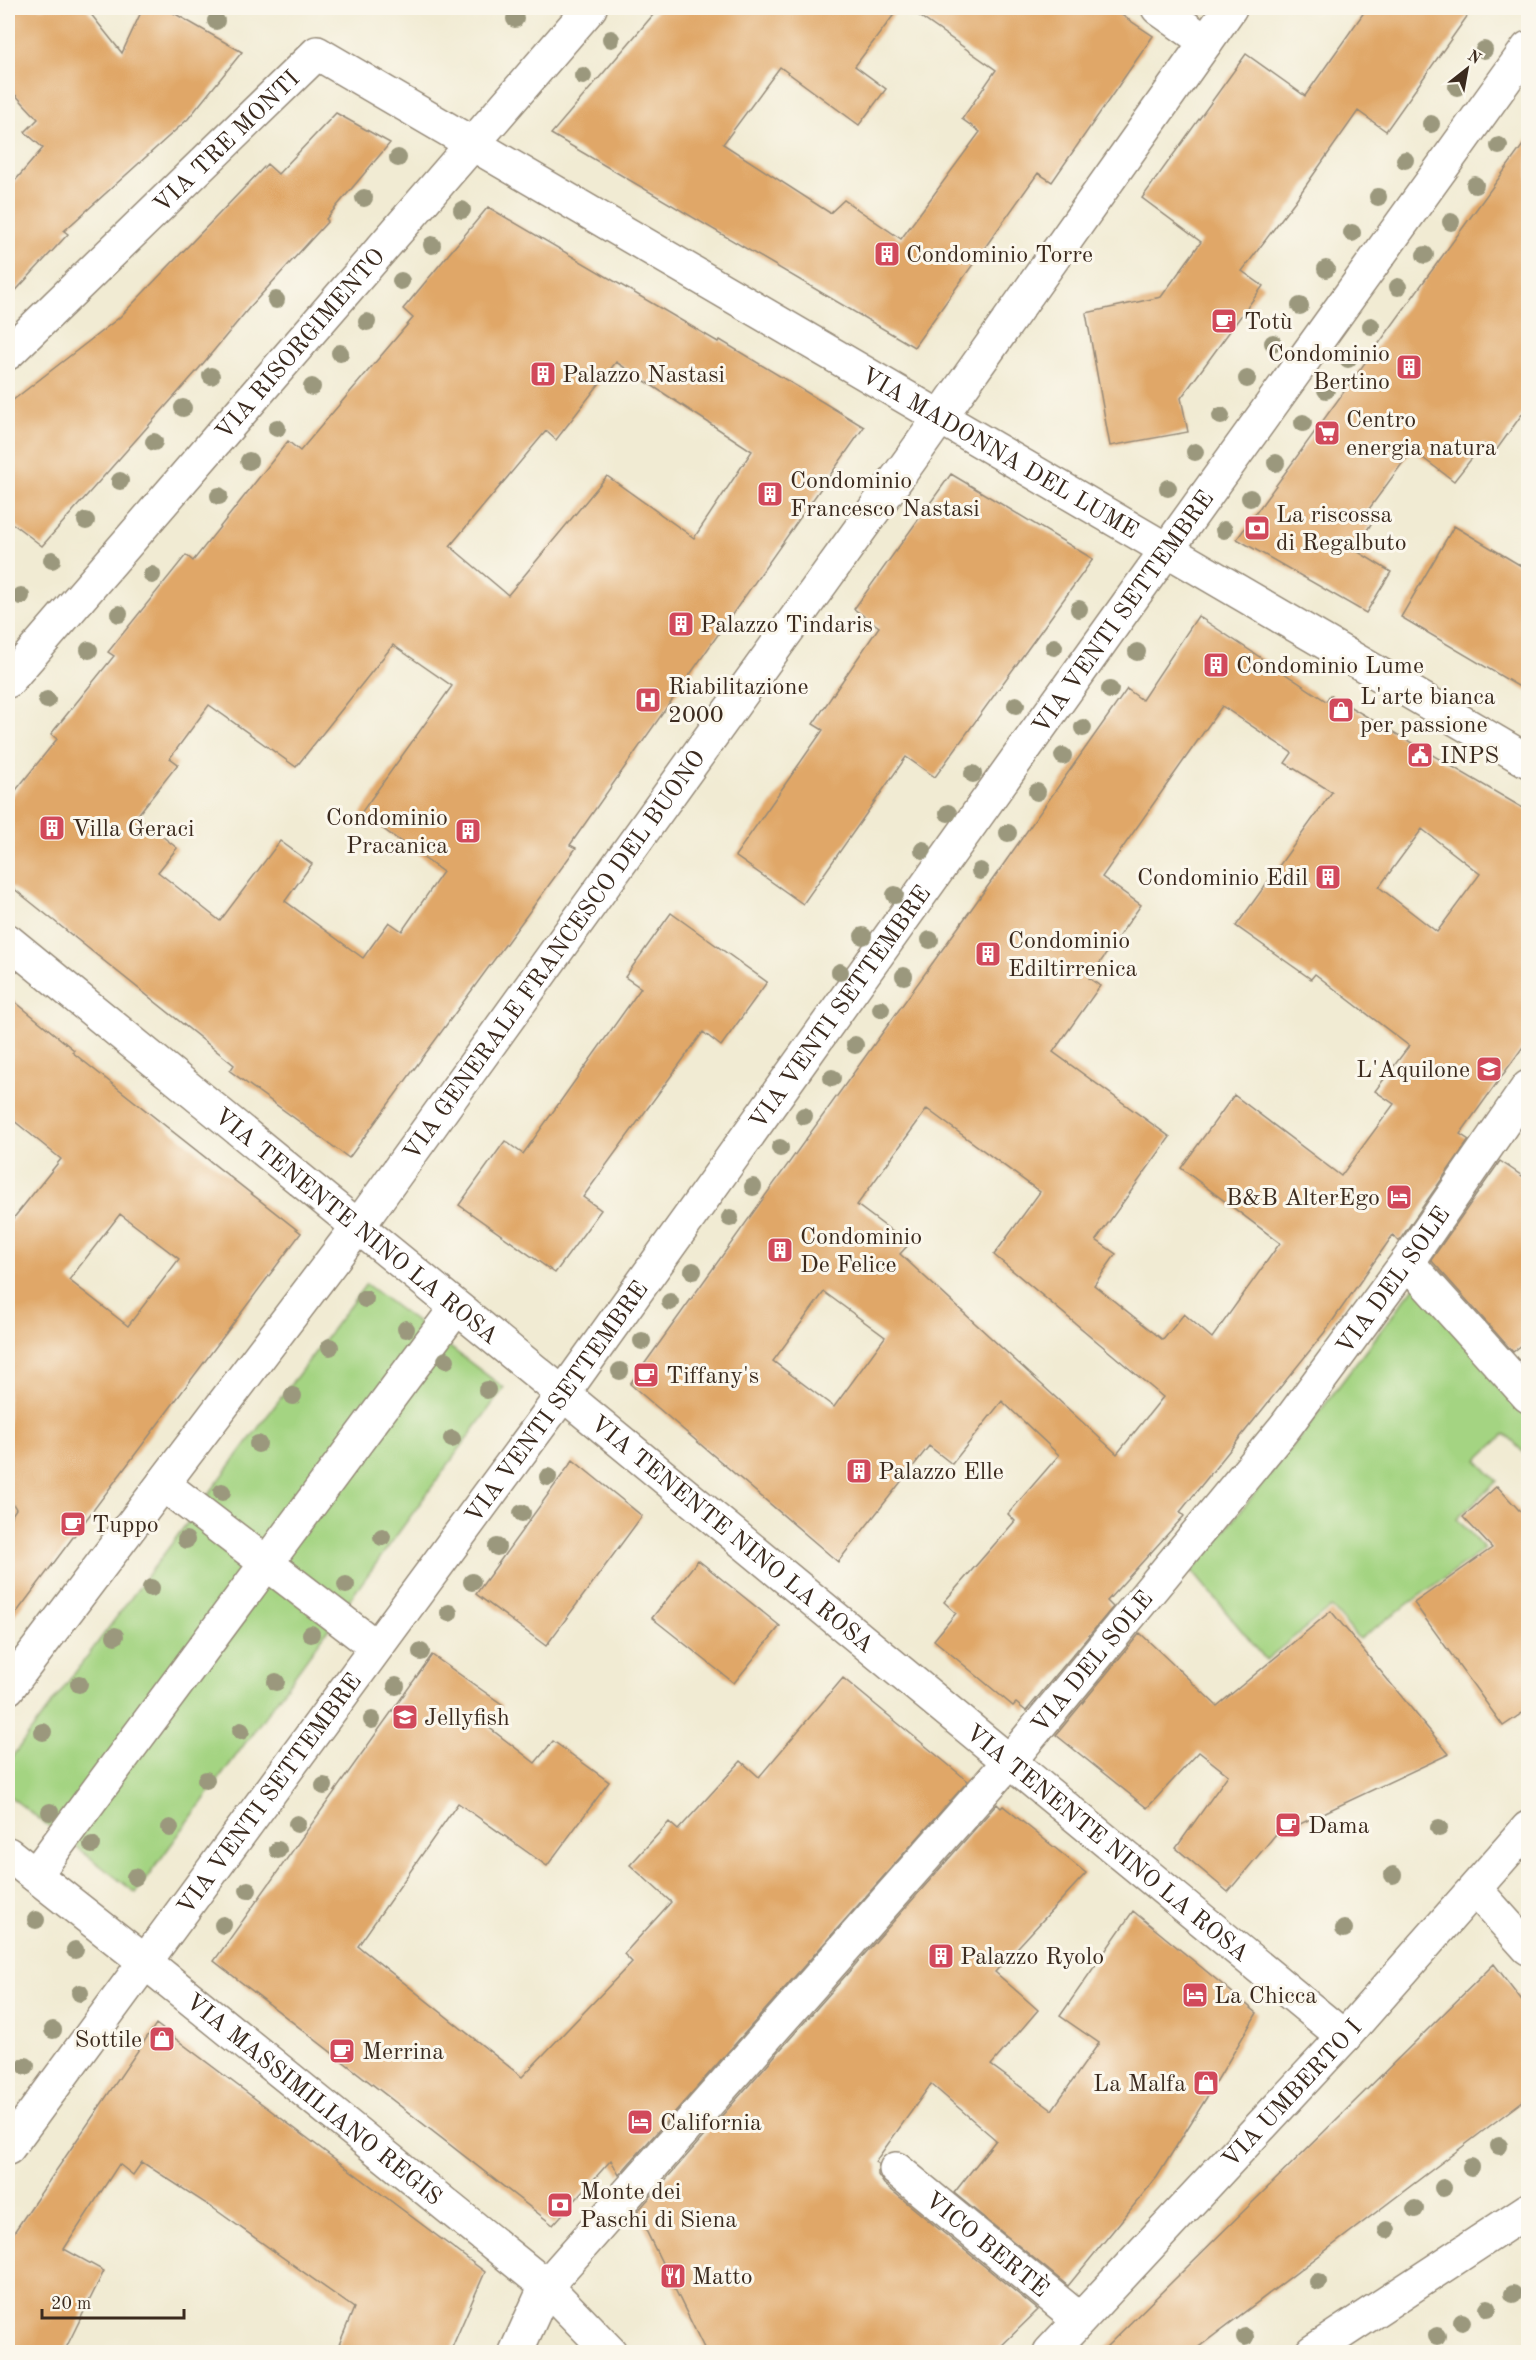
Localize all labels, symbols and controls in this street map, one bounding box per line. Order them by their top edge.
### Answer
north arrow [1437,39,1497,99]
text: N [1464,48,1484,68]
street label: VIA TRE MONTI [150,67,305,218]
building icon: Condominio Torre [872,239,902,269]
place label: Condominio Torre [906,244,1093,268]
street label: VIA RISORGIMENTO [212,245,390,445]
cafe icon: Totù [1209,306,1239,336]
place label: Totù [1244,311,1293,335]
place label: Condominio Bertino [1268,343,1390,395]
building icon: Condominio Bertino [1394,352,1424,382]
building icon: Palazzo Nastasi [528,359,558,389]
place label: Palazzo Nastasi [562,364,725,388]
street label: VIA MADONNA DEL LUME [856,364,1142,544]
place label: Centro energia natura [1346,409,1497,461]
supermarket icon: Centro energia natura [1312,418,1342,448]
place label: Condominio Francesco Nastasi [790,470,980,522]
building icon: Condominio Francesco Nastasi [755,479,785,509]
street label: VIA VENTI SETTEMBRE [1029,487,1219,739]
place label: La riscossa di Regalbuto [1276,504,1407,556]
bank icon: La riscossa di Regalbuto [1242,513,1272,543]
building icon: Palazzo Tindaris [666,609,696,639]
place label: Palazzo Tindaris [700,614,873,638]
building icon: Condominio Lume [1201,650,1231,680]
place label: Condominio Lume [1236,655,1424,679]
place label: Riabilitazione 2000 [668,676,808,728]
hospital icon: Riabilitazione 2000 [633,685,663,715]
place label: L'arte bianca per passione [1360,686,1496,738]
shop icon: L'arte bianca per passione [1326,695,1356,725]
public building icon: INPS [1405,740,1435,770]
place label: INPS [1440,745,1499,769]
street label: VIA GENERALE FRANCESCO DEL BUONO [400,747,711,1165]
place label: Condominio Pracanica [326,807,448,859]
building icon: Villa Geraci [37,813,67,843]
building icon: Condominio Pracanica [453,816,483,846]
place label: Villa Geraci [72,818,194,842]
building icon: Condominio Edil [1313,862,1343,892]
place label: Condominio Edil [1137,867,1308,891]
street label: VIA VENTI SETTEMBRE [746,882,936,1134]
place label: Condominio Ediltirrenica [1008,930,1138,982]
building icon: Condominio Ediltirrenica [973,939,1003,969]
school or university icon: L'Aquilone [1474,1054,1504,1084]
place label: L'Aquilone [1356,1059,1470,1083]
street label: VIA TENENTE NINO LA ROSA [209,1104,502,1350]
hotel icon: B&B AlterEgo [1384,1182,1414,1212]
place label: B&B AlterEgo [1226,1187,1380,1211]
street label: VIA DEL SOLE [1333,1203,1455,1359]
place label: Condominio De Felice [800,1226,922,1278]
building icon: Condominio De Felice [765,1235,795,1265]
street label: VIA VENTI SETTEMBRE [462,1277,654,1528]
cafe icon: Tiffany's [631,1360,661,1390]
place label: Tiffany's [666,1365,759,1389]
street label: VIA TENENTE NINO LA ROSA [585,1412,877,1658]
building icon: Palazzo Elle [844,1456,874,1486]
place label: Palazzo Elle [878,1461,1004,1485]
cafe icon: Tuppo [58,1509,88,1539]
place label: Tuppo [92,1514,159,1538]
street label: VIA DEL SOLE [1028,1587,1158,1738]
street label: VIA VENTI SETTEMBRE [174,1670,367,1920]
school or university icon: Jellyfish [390,1702,420,1732]
place label: Jellyfish [424,1707,510,1731]
street label: VIA TENENTE NINO LA ROSA [960,1721,1252,1967]
cafe icon: Dama [1273,1810,1303,1840]
place label: Dama [1308,1815,1370,1839]
building icon: Palazzo Ryolo [926,1941,956,1971]
place label: Palazzo Ryolo [960,1946,1104,1970]
hotel icon: La Chicca [1180,1980,1210,2010]
place label: La Chicca [1214,1985,1317,2009]
street label: VIA MASSIMILIANO REGIS [180,1990,446,2211]
street label: VIA UMBERTO I [1219,2016,1367,2173]
shop icon: Sottile [147,2024,177,2054]
place label: Sottile [74,2029,142,2053]
cafe icon: Merrina [327,2036,357,2066]
place label: Merrina [362,2041,444,2065]
shop icon: La Malfa [1191,2068,1221,2098]
place label: La Malfa [1093,2073,1186,2097]
hotel icon: California [625,2107,655,2137]
place label: California [660,2112,762,2136]
place label: Monte dei Paschi di Siena [580,2181,737,2233]
street label: VICO BERTÈ [920,2188,1055,2303]
bank icon: Monte dei Paschi di Siena [545,2190,575,2220]
restaurant icon: Matto [658,2261,688,2291]
place label: Matto [692,2266,753,2290]
scale bar [42,2282,184,2320]
text: 20 m [51,2295,91,2313]

